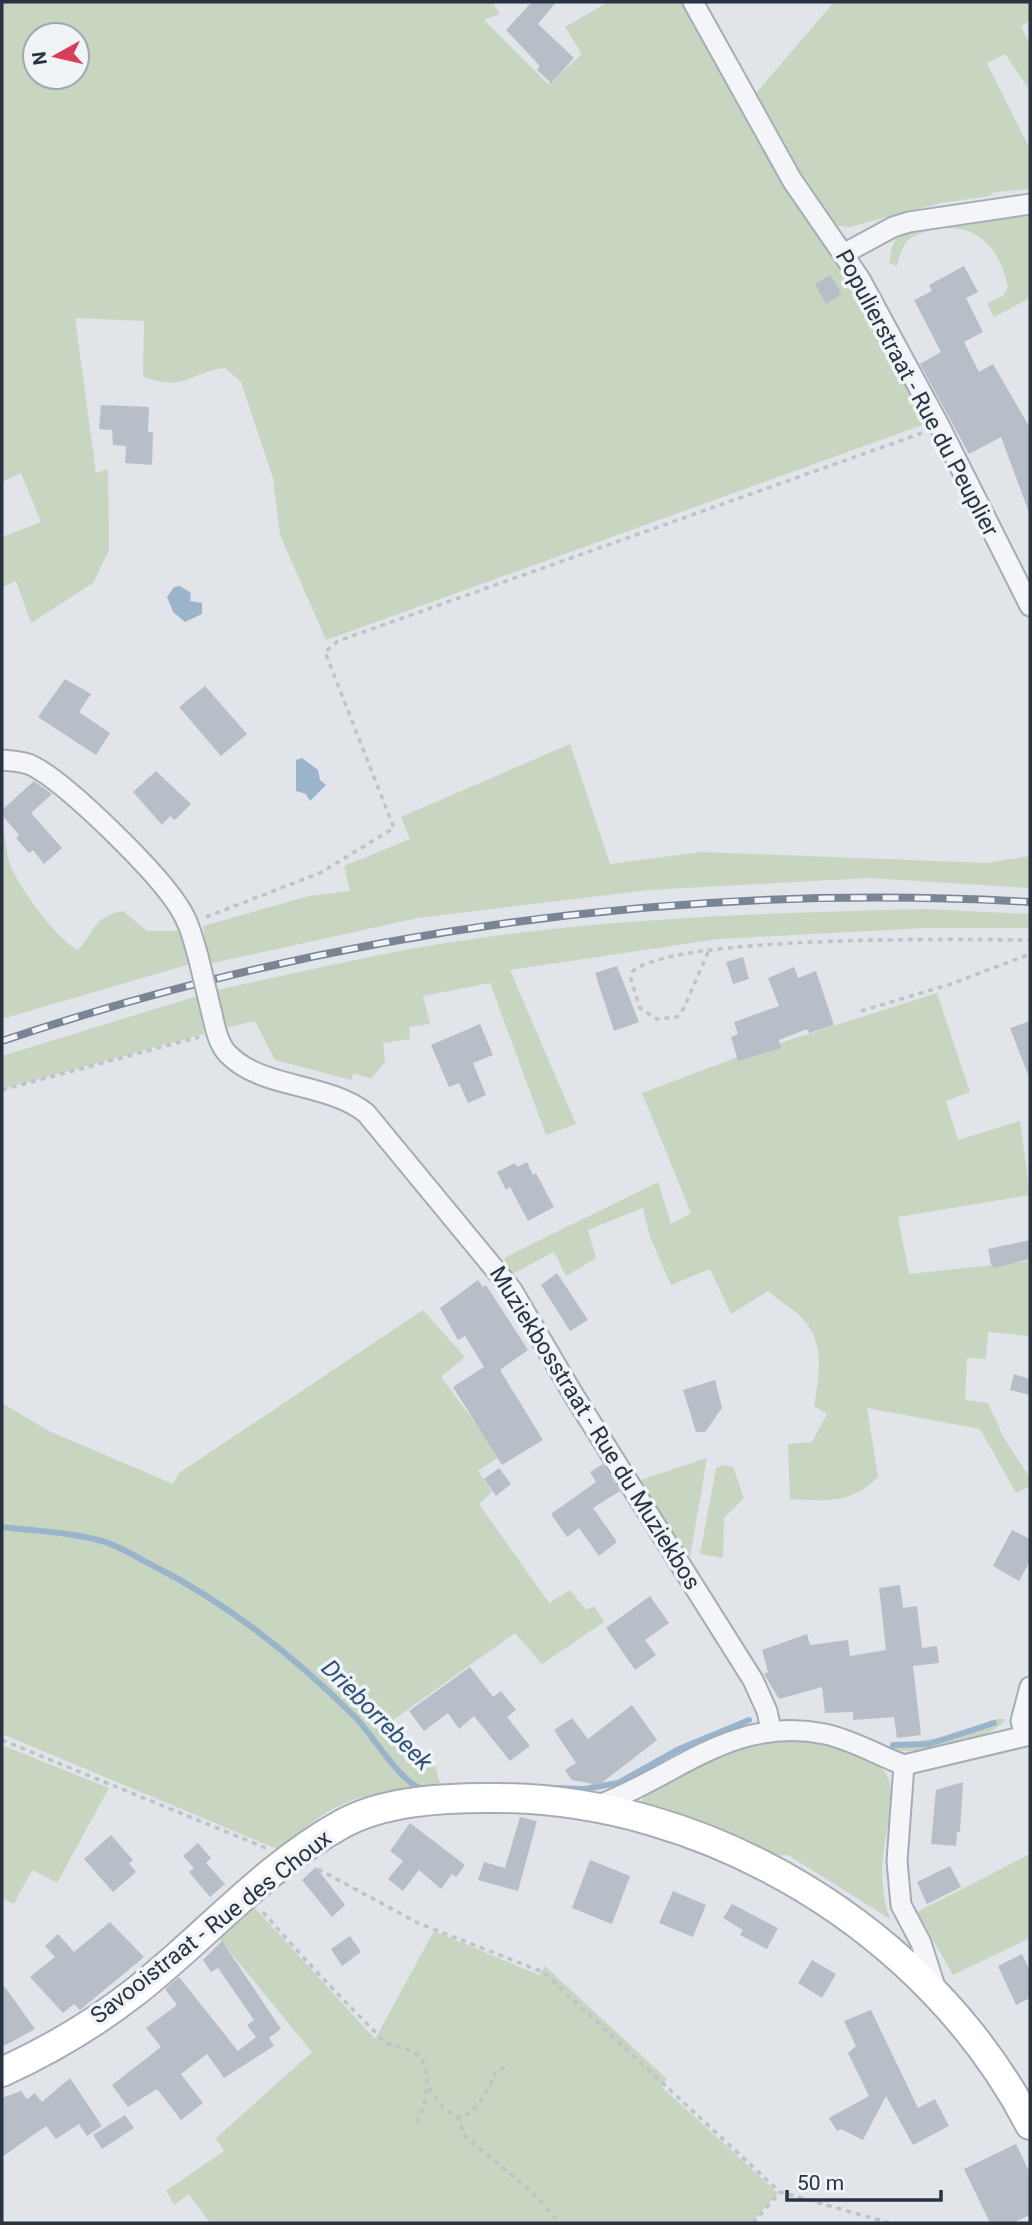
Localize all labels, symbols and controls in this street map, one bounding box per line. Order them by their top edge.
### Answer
north arrow [21,21,91,91]
text: N [27,50,52,67]
street label: Populierstraat - Rue du Peuplier [830,245,1004,541]
street label: Muziekbosstraat - Rue du Muziekbos [484,1261,706,1595]
water label: Drieborrebeek [316,1654,439,1777]
street label: Savooistraat - Rue des Choux [85,1825,337,2029]
scale bar [787,2158,941,2202]
text: 50 m [797,2171,844,2195]

